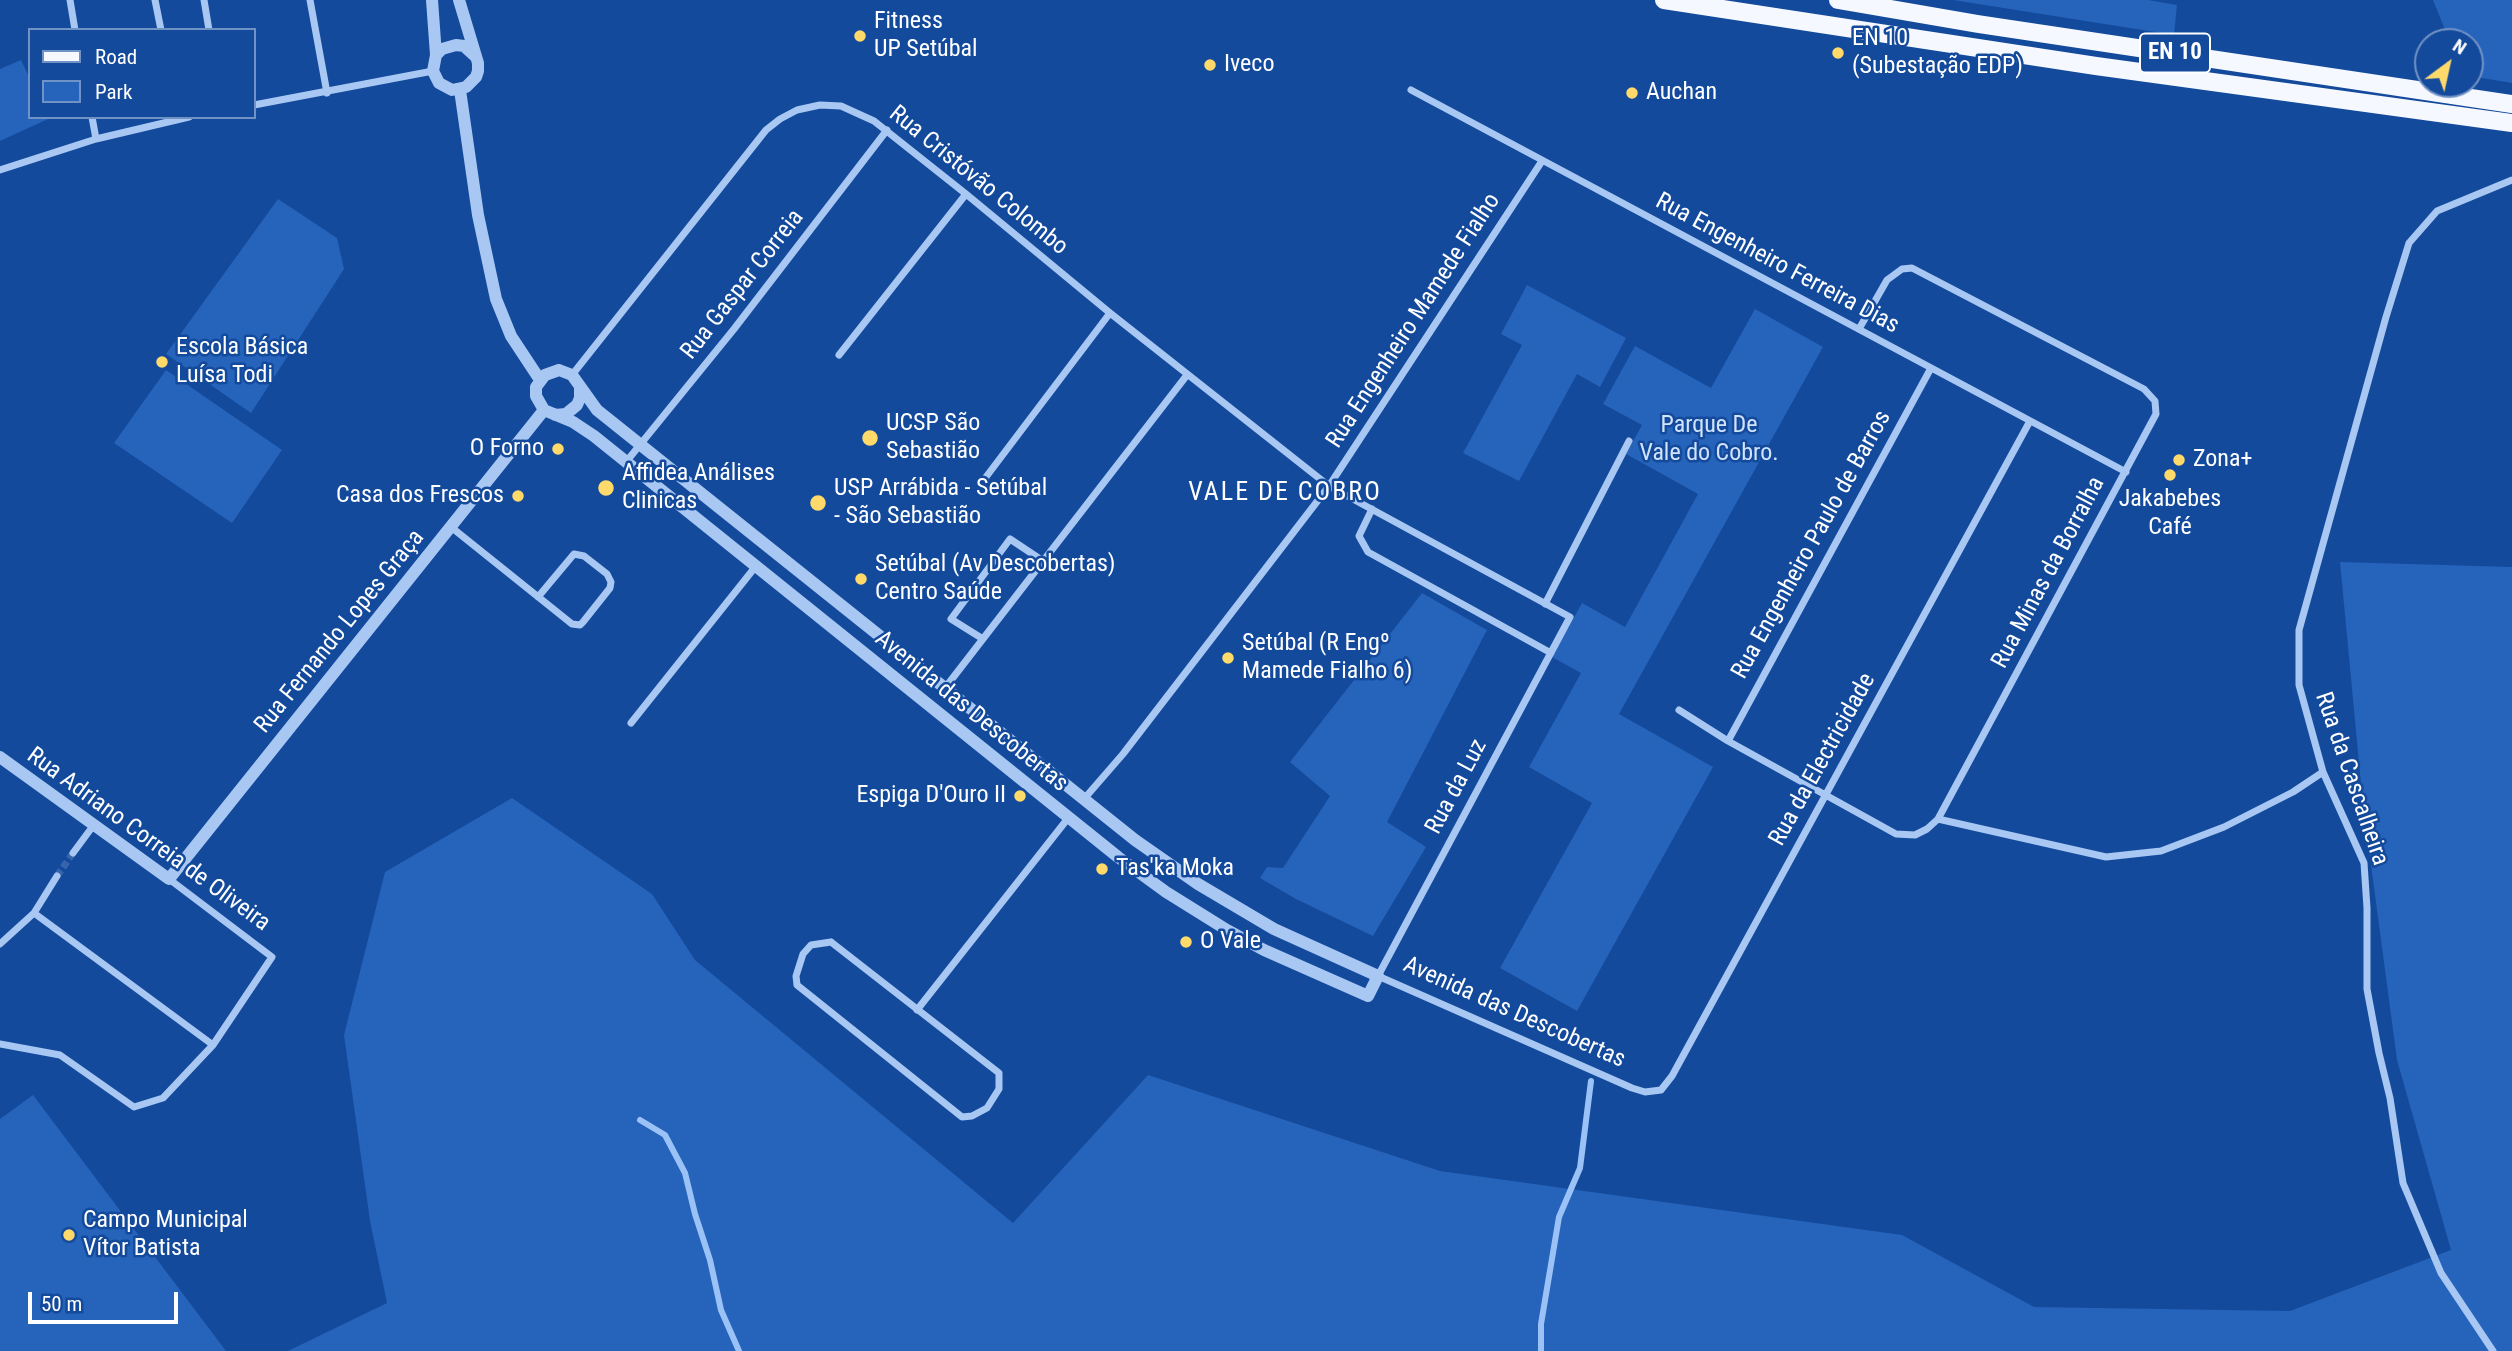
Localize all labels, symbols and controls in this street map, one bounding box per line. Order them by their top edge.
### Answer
place label: Fitness UP Setúbal [874,8,978,64]
place label: EN 10 (Subestação EDP) [1852,25,2023,81]
legend [28,28,256,119]
marker: Fitness UP Setúbal [852,28,868,44]
north arrow [2414,28,2484,98]
road number: EN 10 [2140,34,2210,72]
text: N [2448,34,2471,59]
text: Road [95,45,137,69]
marker: EN 10 (Subestação EDP) [1830,45,1846,61]
place label: Iveco [1224,51,1274,79]
marker: Iveco [1202,57,1218,73]
place label: Auchan [1646,79,1717,107]
text: Park [95,80,132,104]
marker: Auchan [1624,85,1640,101]
street label: Rua Cristóvão Colombo [883,100,1073,262]
street label: Rua Engenheiro Ferreira Dias [1650,187,1904,341]
street label: Rua Engenheiro Mamede Fialho [1321,188,1507,454]
street label: Rua Gaspar Correia [675,204,811,366]
place label: Escola Básica Luísa Todi [176,334,308,390]
marker: Escola Básica Luísa Todi [154,354,170,370]
street label: Rua Engenheiro Paulo de Barros [1726,406,1898,684]
place label: UCSP São Sebastião [886,410,980,466]
park label: Parque De Vale do Cobro. [1639,412,1779,468]
marker: UCSP São Sebastião [860,428,880,448]
place label: O Forno [470,435,544,463]
marker: O Forno [550,441,566,457]
place label: Zona+ [2193,446,2252,474]
marker: Zona+ [2171,452,2187,468]
place label: Affidea Análises Clinicas [622,460,775,516]
marker: Jakabebes Café [2162,467,2178,483]
street label: Rua Minas da Borralha [1986,472,2112,674]
place label: USP Arrábida - Setúbal - São Sebastião [834,475,1047,531]
district label: VALE DE COBRO [1190,477,1380,509]
marker: Affidea Análises Clinicas [596,478,616,498]
place label: Casa dos Frescos [336,482,504,510]
place label: Jakabebes Café [2119,486,2221,542]
marker: Casa dos Frescos [510,488,526,504]
marker: USP Arrábida - Setúbal - São Sebastião [808,493,828,513]
street label: Rua Fernando Lopes Graça [249,524,431,740]
place label: Setúbal (Av Descobertas) Centro Saúde [875,551,1116,607]
marker: Setúbal (Av Descobertas) Centro Saúde [853,571,869,587]
street label: Avenida das Descobertas [869,625,1073,799]
place label: Setúbal (R Engº Mamede Fialho 6) [1242,630,1412,686]
marker: Setúbal (R Engº Mamede Fialho 6) [1220,650,1236,666]
street label: Rua da Electricidade [1764,669,1882,851]
street label: Rua da Cascalheira [2308,689,2394,869]
street label: Rua da Luz [1420,735,1494,839]
street label: Rua Adriano Correia de Oliveira [21,742,275,938]
place label: Espiga D'Ouro II [856,782,1006,810]
marker: Espiga D'Ouro II [1012,788,1028,804]
place label: Tas'ka Moka [1116,855,1234,883]
marker: Tas'ka Moka [1094,861,1110,877]
place label: O Vale [1200,928,1261,956]
marker: O Vale [1178,934,1194,950]
street label: Avenida das Descobertas [1398,951,1630,1075]
place label: Campo Municipal Vítor Batista [83,1207,248,1263]
marker: Campo Municipal Vítor Batista [61,1227,77,1243]
scale bar [32,1278,182,1322]
text: 50 m [41,1292,82,1316]

